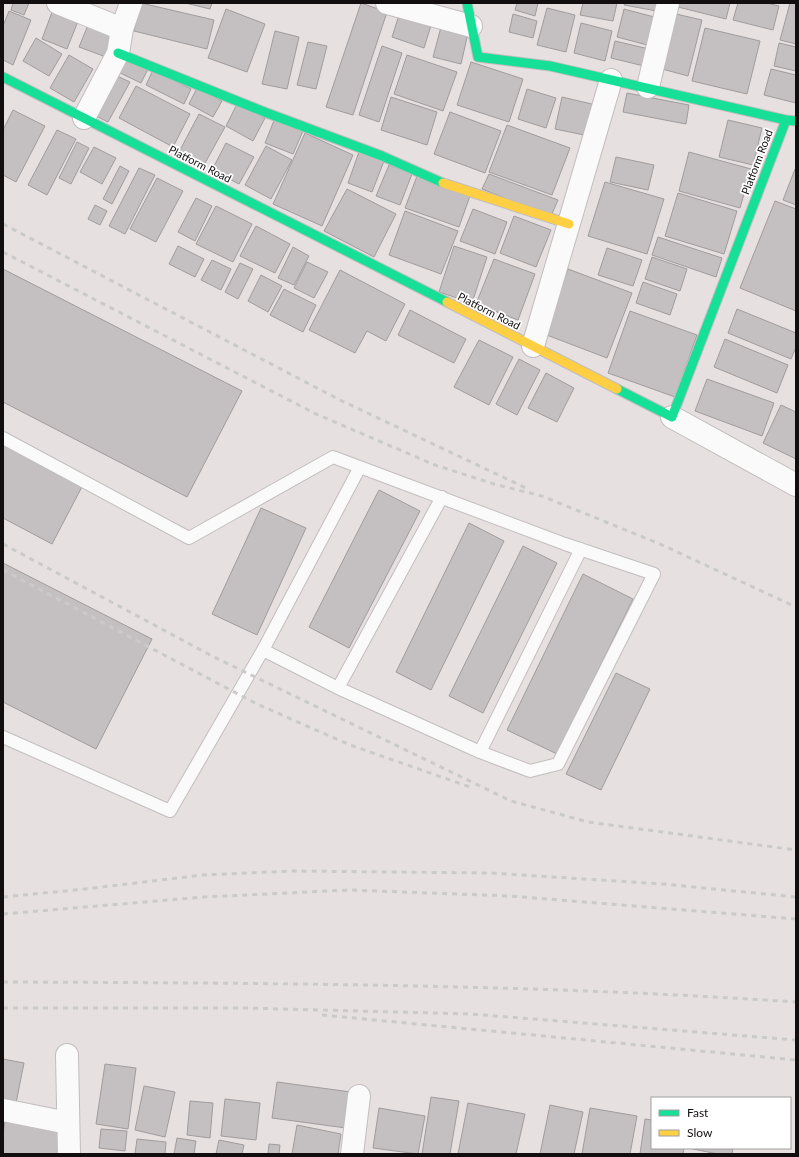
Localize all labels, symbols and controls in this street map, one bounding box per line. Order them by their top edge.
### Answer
street label: Platform Road [738,128,775,196]
street label: Platform Road [167,142,234,185]
street label: Platform Road [456,289,523,332]
legend [651,1097,791,1149]
text: Fast [687,1105,709,1120]
text: Slow [687,1125,713,1140]

